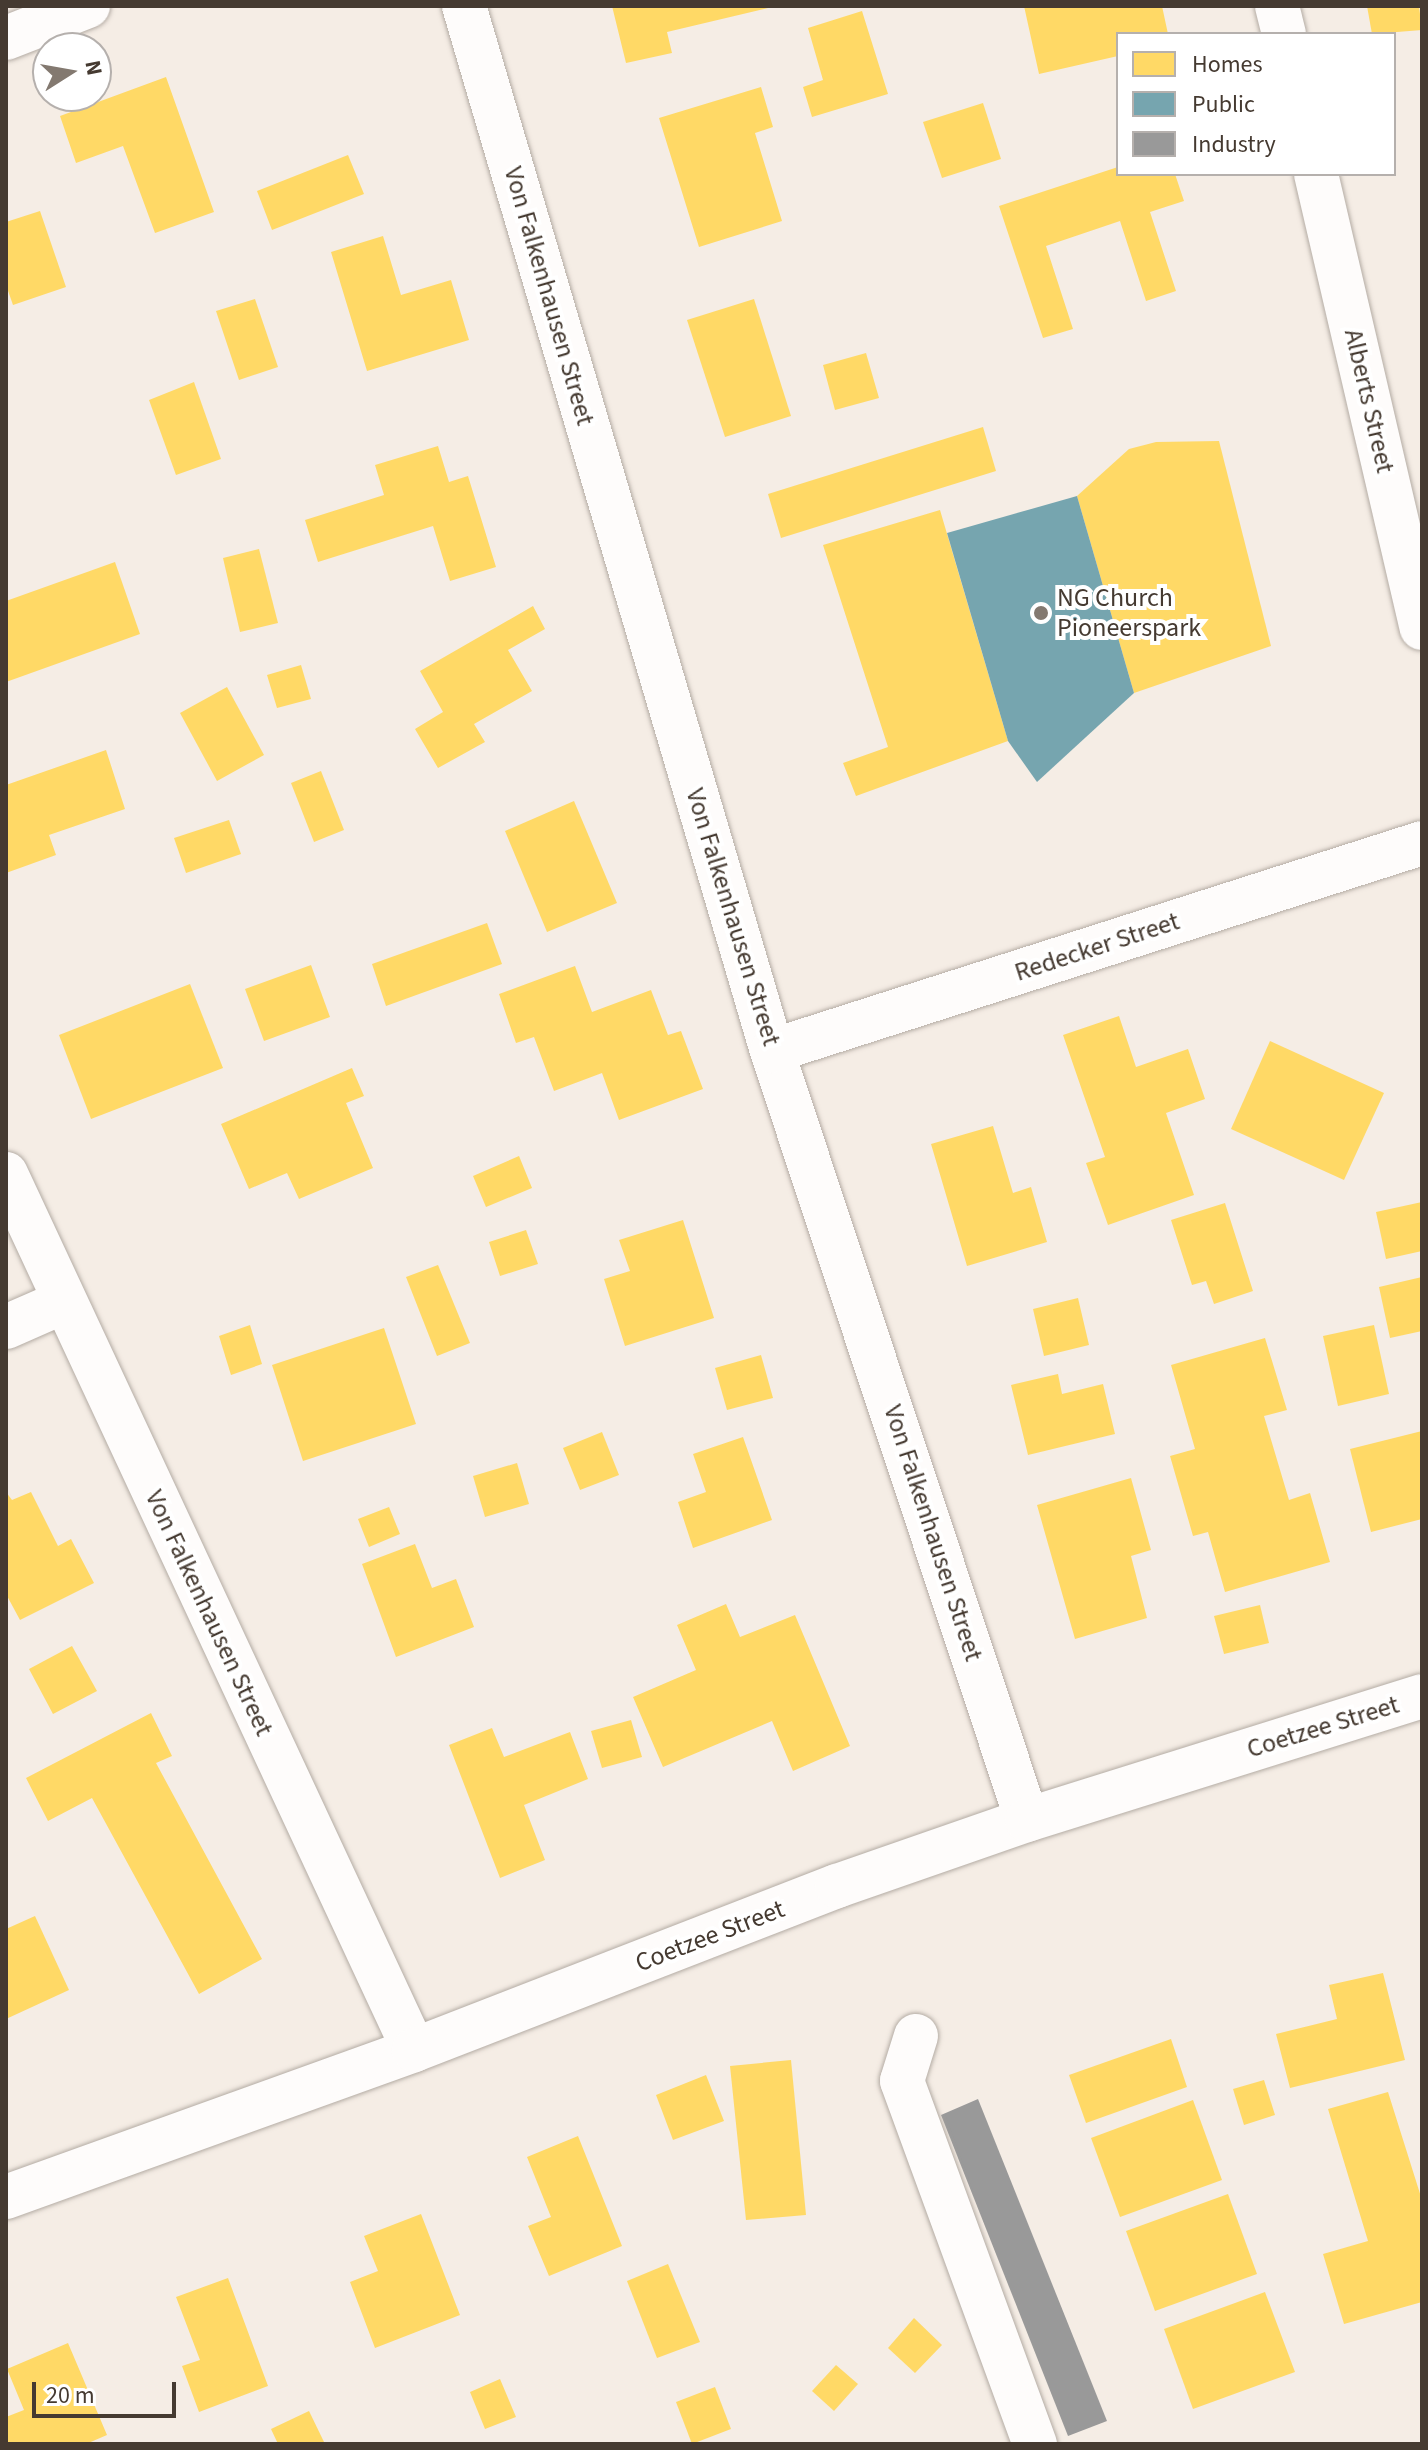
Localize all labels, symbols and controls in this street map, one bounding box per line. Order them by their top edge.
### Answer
north arrow [32,32,112,112]
legend [1116,32,1396,176]
text: Homes [1192,47,1263,82]
text: N [76,58,111,78]
text: Public [1192,87,1255,122]
text: Industry [1192,127,1276,162]
street label: Von Falkenhausen Street [497,163,601,429]
street label: Alberts Street [1337,326,1401,476]
place label: NG Church Pioneerspark [1057,582,1201,644]
marker: NG Church Pioneerspark [1032,604,1050,622]
street label: Von Falkenhausen Street [679,785,787,1049]
street label: Redecker Street [1011,906,1183,988]
street label: Von Falkenhausen Street [877,1401,989,1665]
street label: Von Falkenhausen Street [138,1485,280,1741]
street label: Coetzee Street [1243,1689,1403,1765]
street label: Coetzee Street [631,1893,789,1979]
scale bar [36,2366,180,2416]
text: 20 m [46,2378,95,2413]

